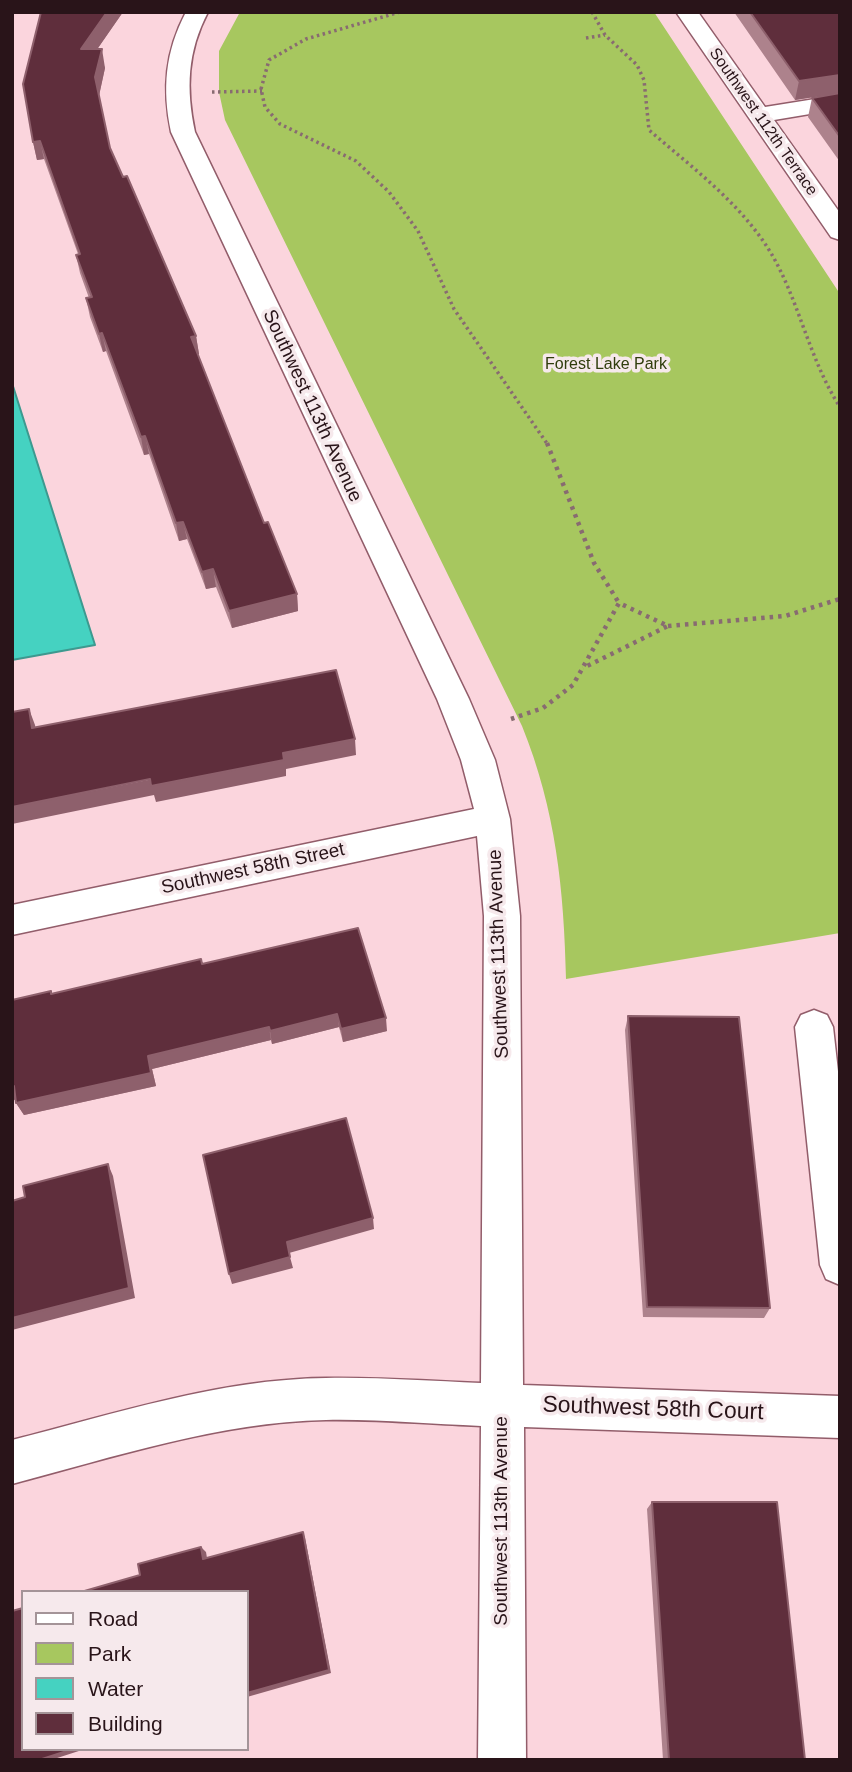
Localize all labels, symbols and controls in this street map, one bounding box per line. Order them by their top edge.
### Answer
street label: Southwest 112th Terrace [705,44,821,200]
street label: Southwest 113th Avenue [257,306,367,506]
park label: Forest Lake Park [545,355,667,375]
street label: Southwest 58th Street [159,838,347,900]
street label: Southwest 113th Avenue [484,849,514,1059]
street label: Southwest 58th Court [542,1391,764,1427]
street label: Southwest 113th Avenue [491,1416,513,1626]
legend [21,1590,248,1751]
text: Road [88,1607,138,1630]
text: Park [88,1642,131,1665]
text: Water [88,1677,143,1700]
text: Building [88,1712,163,1735]

